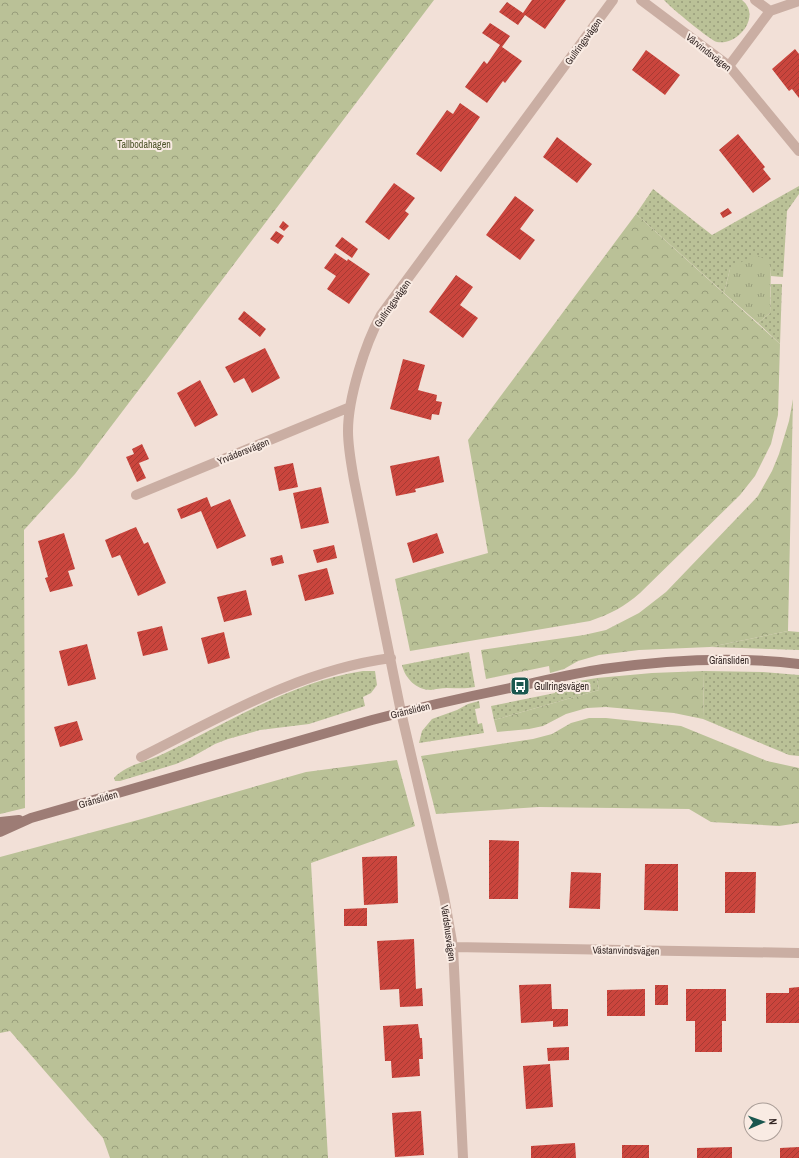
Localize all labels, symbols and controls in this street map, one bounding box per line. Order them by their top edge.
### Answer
street label: Gullringsvägen [562,15,605,67]
street label: Vårvindsvägen [683,31,734,74]
park label: Tallbodahagen [117,138,171,151]
street label: Gullringsvägen [371,277,414,330]
street label: Yrvädersvägen [215,435,271,468]
street label: Gränsliden [709,654,749,667]
bus stop icon: Gullringsvägen [509,675,531,697]
place label: Gullringsvägen [534,680,589,693]
street label: Gränsliden [389,699,431,722]
street label: Gränsliden [77,788,119,811]
street label: Värdshusvägen [438,904,459,962]
street label: Västanvindsvägen [592,943,660,958]
north arrow [743,1102,783,1142]
text: N [766,1118,780,1125]

